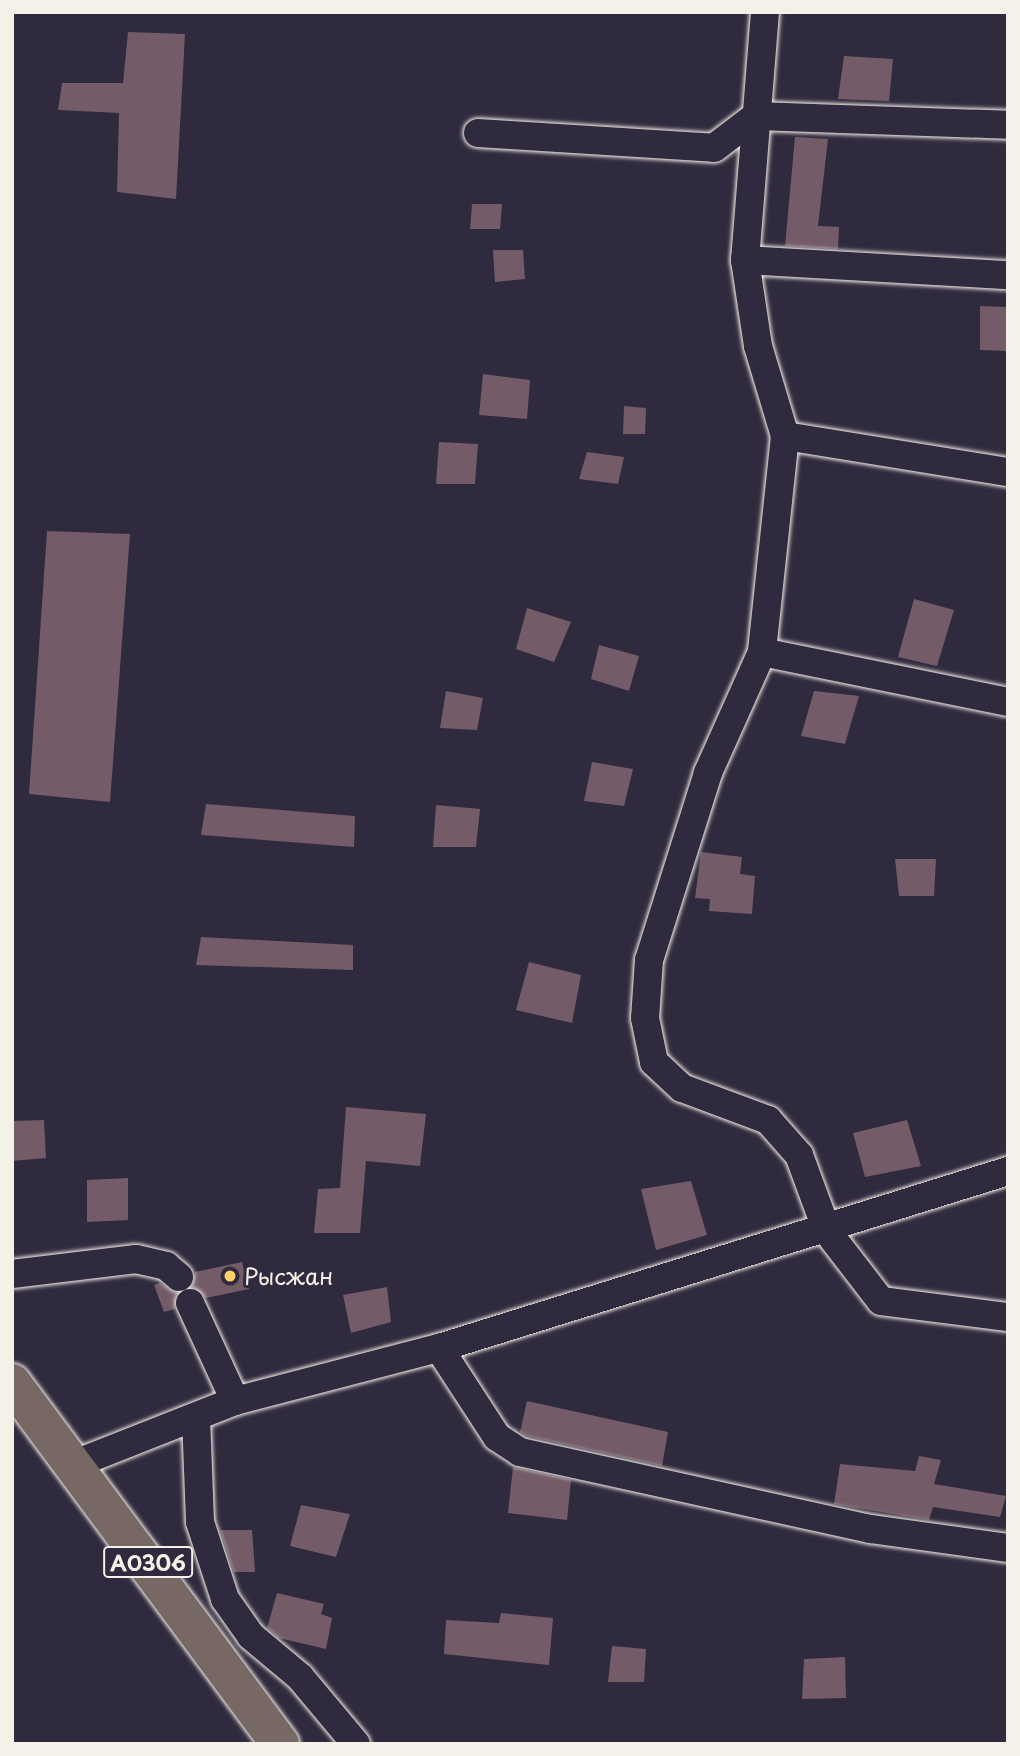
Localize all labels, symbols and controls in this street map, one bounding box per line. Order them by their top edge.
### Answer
place label: Рысжан [244,1262,333,1290]
marker: Рысжан [222,1268,238,1284]
road number: A0306 [102,1544,194,1580]

